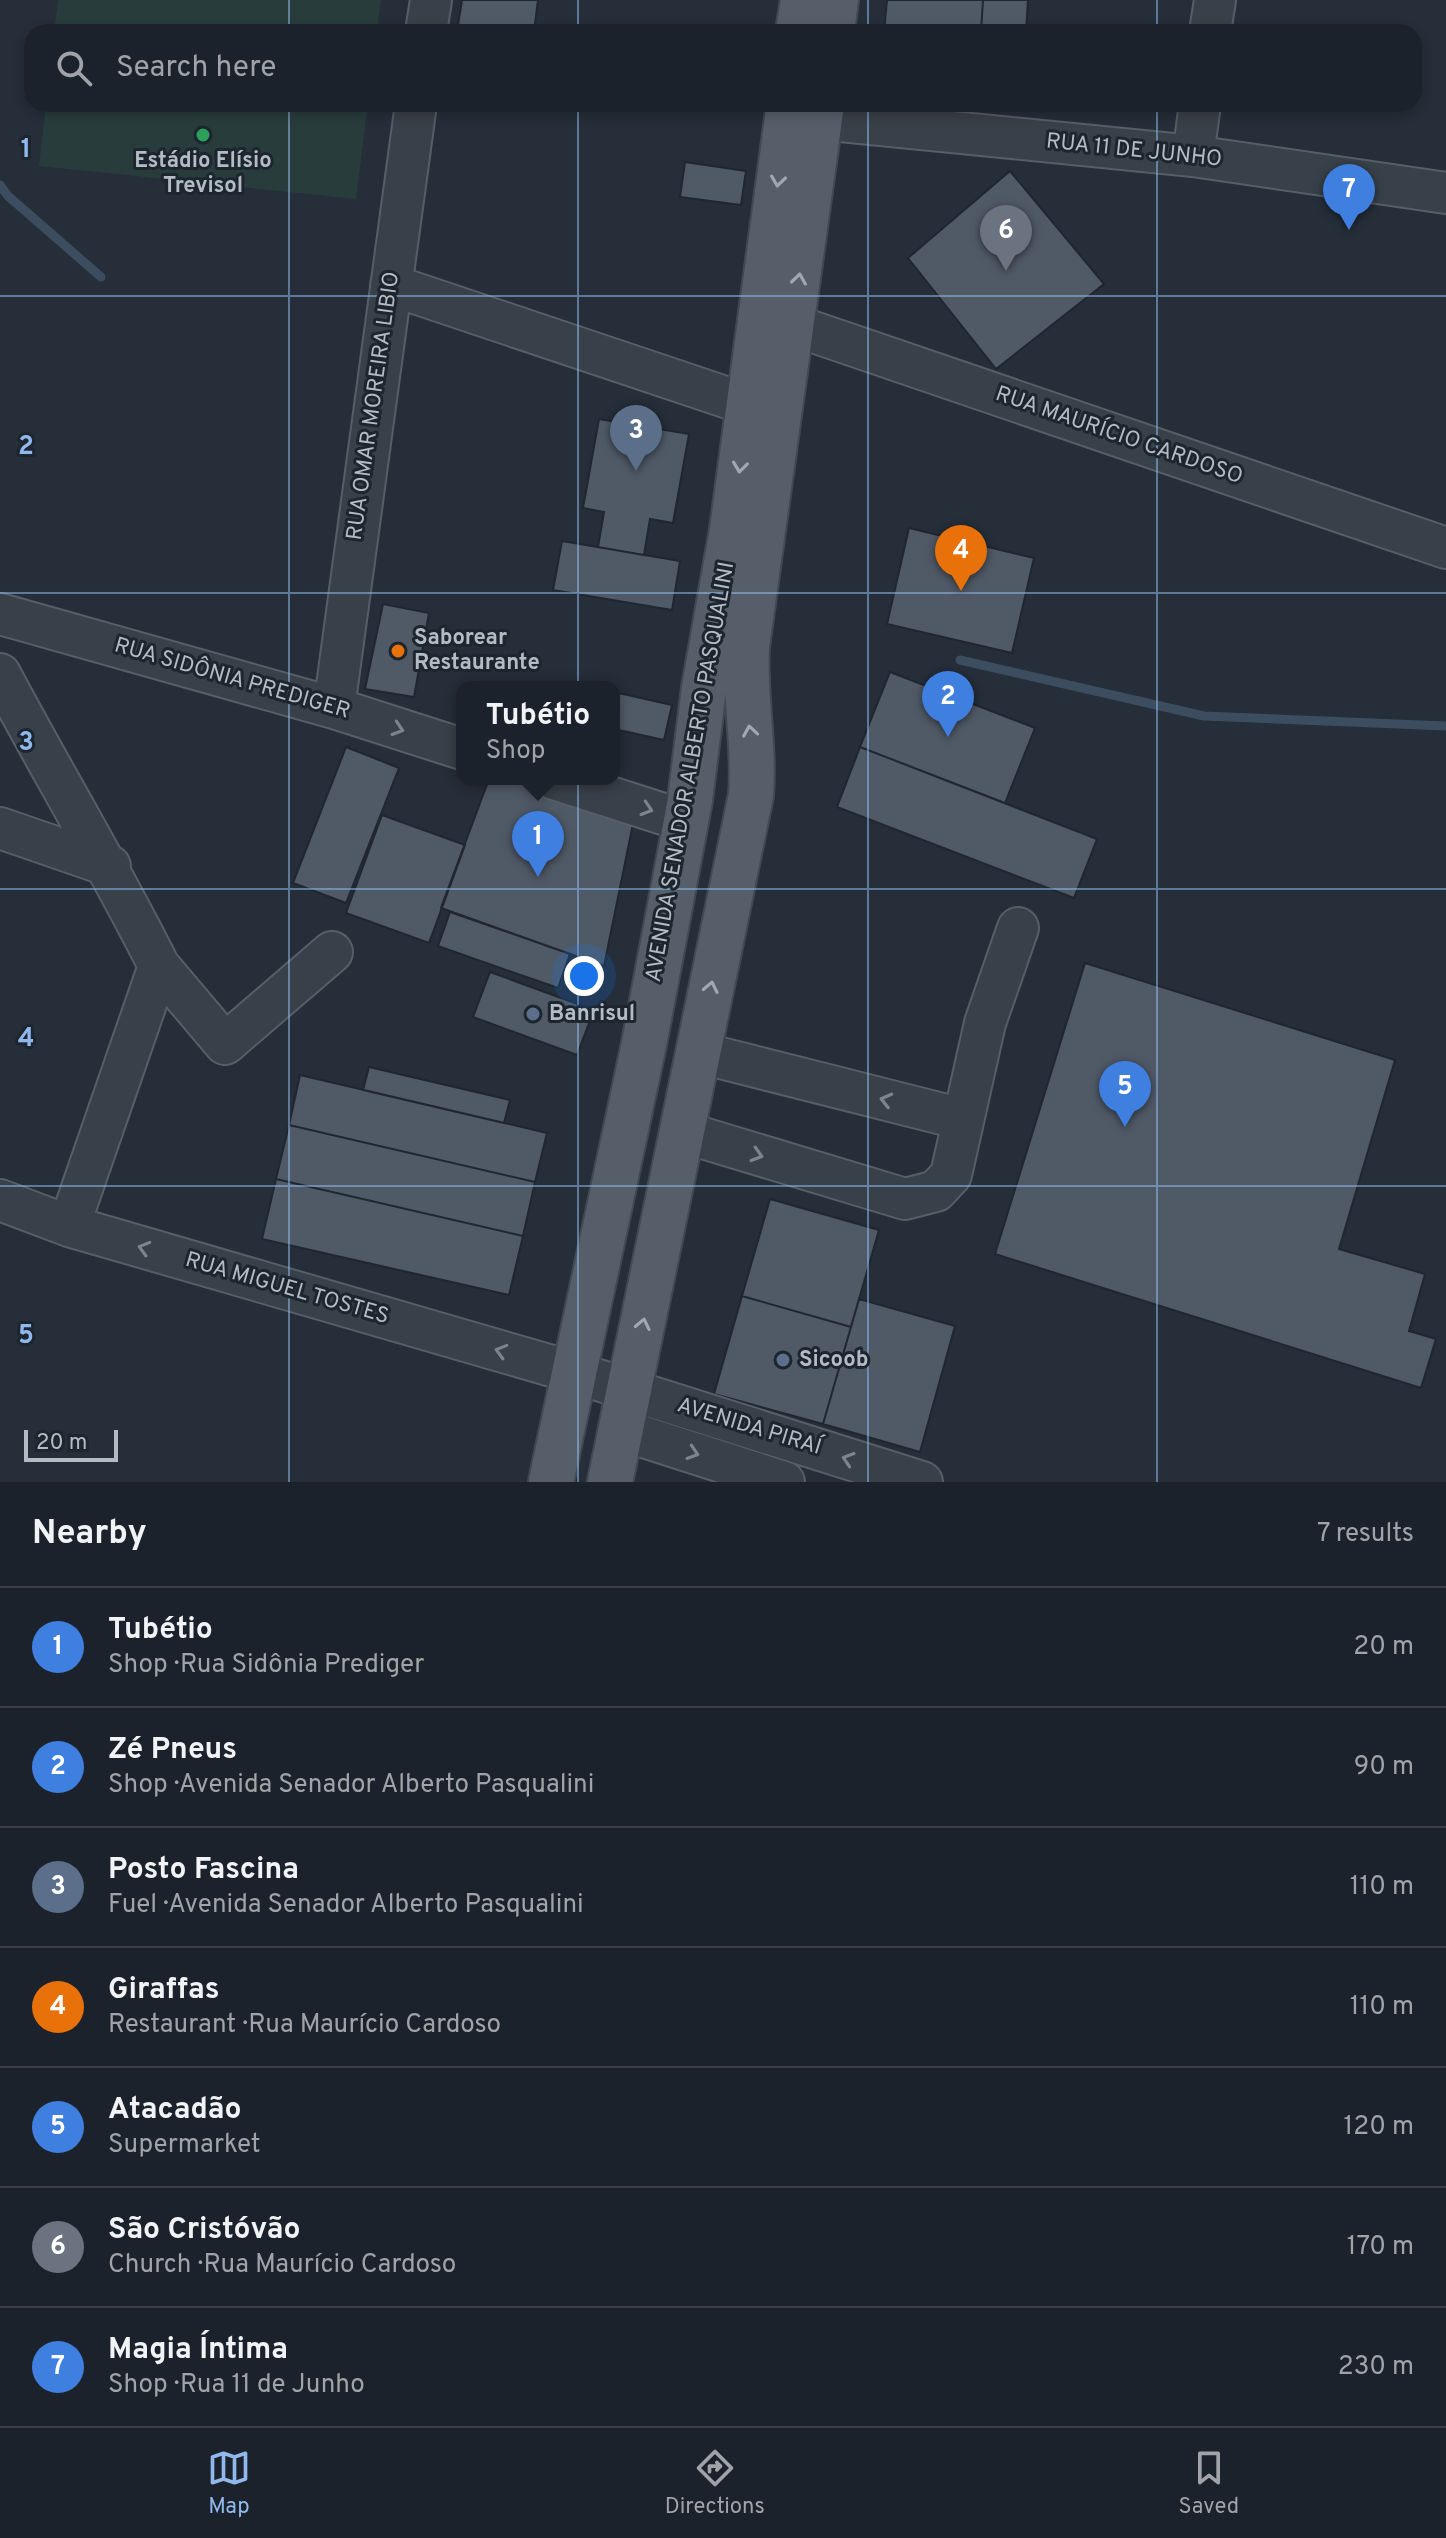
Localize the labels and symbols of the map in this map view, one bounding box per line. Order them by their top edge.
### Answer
marker: Estádio Elísio Trevisol [194,126,212,144]
street label: RUA 11 DE JUNHO [1045,128,1223,174]
text: 1 [21,134,31,167]
place label: Estádio Elísio Trevisol [134,148,272,200]
pin: 7 [1323,164,1375,230]
one-way arrow [770,174,787,188]
pin: 6 [980,205,1032,271]
street label: RUA OMAR MOREIRA LIBIO [342,270,406,542]
one-way arrow [790,272,807,286]
street label: RUA MAURÍCIO CARDOSO [992,379,1247,491]
pin: 3 [610,405,662,471]
text: 2 [18,431,34,464]
one-way arrow [732,461,749,474]
pin: 4 [935,525,987,591]
street label: AVENIDA SENADOR ALBERTO PASQUALINI [641,560,741,984]
place label: Saborear Restaurante [414,625,540,677]
street label: RUA SIDÔNIA PREDIGER [111,629,354,726]
marker: Saborear Restaurante [389,642,407,660]
pin: 2 [922,671,974,737]
one-way arrow [390,719,404,735]
one-way arrow [743,724,760,738]
text: 3 [18,727,34,760]
one-way arrow [639,799,653,815]
pin: 1 [512,811,564,877]
your location [564,956,604,996]
one-way arrow [702,980,719,994]
place label: Banrisul [549,1001,635,1028]
marker: Banrisul [524,1005,542,1023]
text: 4 [18,1023,34,1056]
pin: 5 [1099,1061,1151,1127]
one-way arrow [880,1092,894,1109]
one-way arrow [750,1145,764,1161]
one-way arrow [137,1241,151,1257]
street label: RUA MIGUEL TOSTES [182,1247,392,1331]
one-way arrow [634,1317,651,1331]
text: 5 [18,1320,34,1353]
one-way arrow [494,1344,508,1360]
place label: Sicoob [799,1347,868,1374]
marker: Sicoob [774,1351,792,1369]
street label: AVENIDA PIRAÍ [674,1390,827,1462]
scale bar [24,1426,118,1462]
one-way arrow [686,1444,700,1460]
one-way arrow [841,1452,855,1468]

